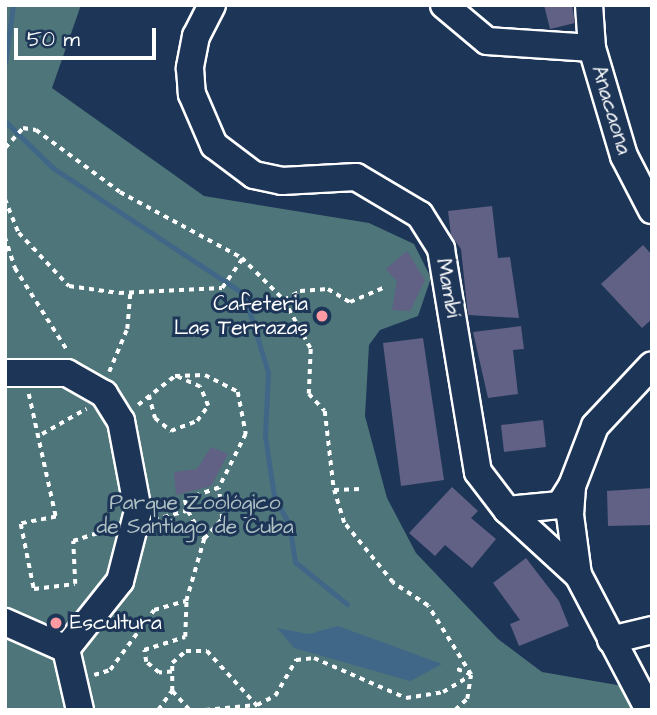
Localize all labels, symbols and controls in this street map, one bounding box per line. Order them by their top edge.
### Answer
scale bar [18,14,159,58]
text: 50 m [27,25,80,54]
street label: Anacaona [586,63,636,157]
street label: Mambí [430,257,466,319]
place label: Cafeteria Las Terrazas [174,291,308,341]
marker: Cafeteria Las Terrazas [314,308,330,324]
park label: Parque Zoológico de Santiago de Cuba [96,490,294,540]
place label: Escultura [70,610,162,636]
marker: Escultura [48,615,64,631]

